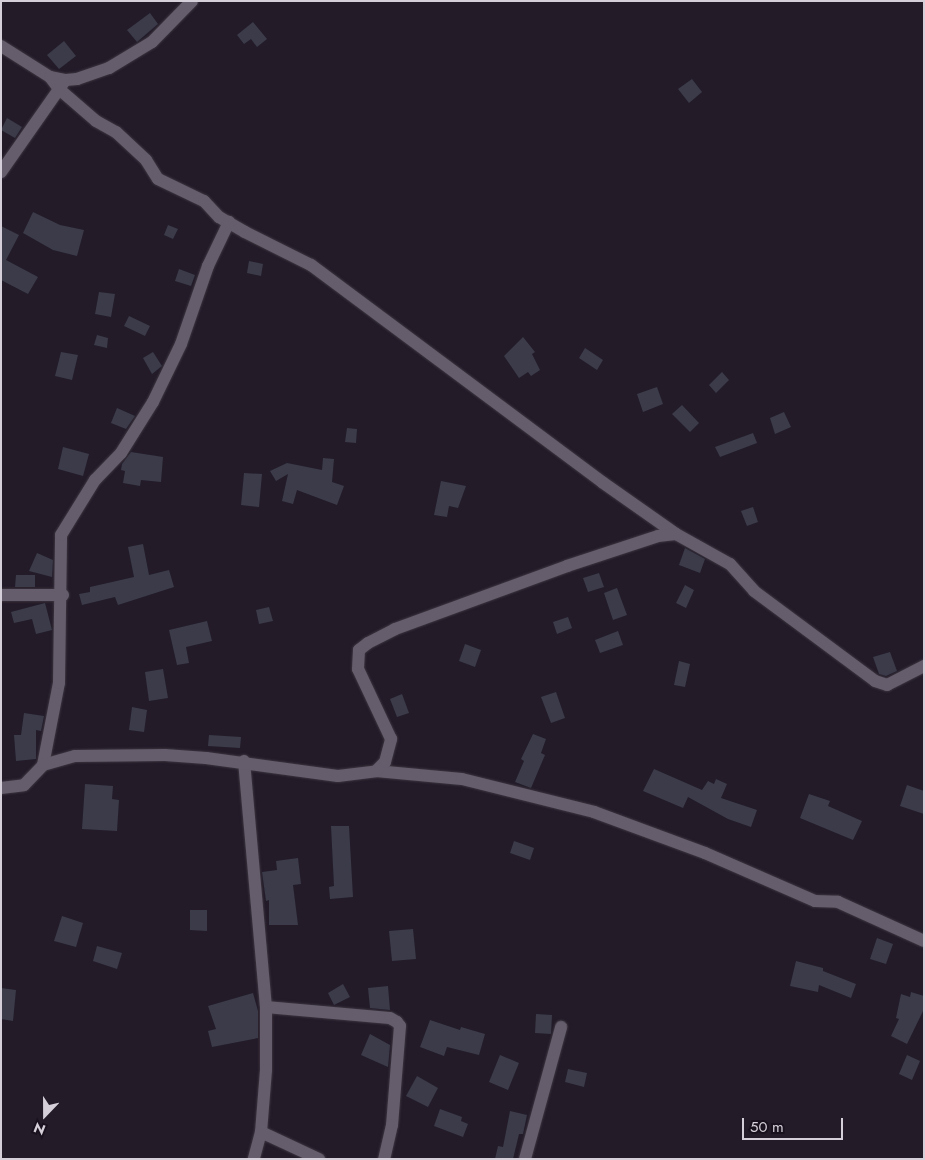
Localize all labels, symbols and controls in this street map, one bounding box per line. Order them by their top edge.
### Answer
north arrow [20,1090,70,1140]
scale bar [745,1108,846,1140]
text: 50 m [750,1116,784,1138]
text: N [30,1118,48,1140]

